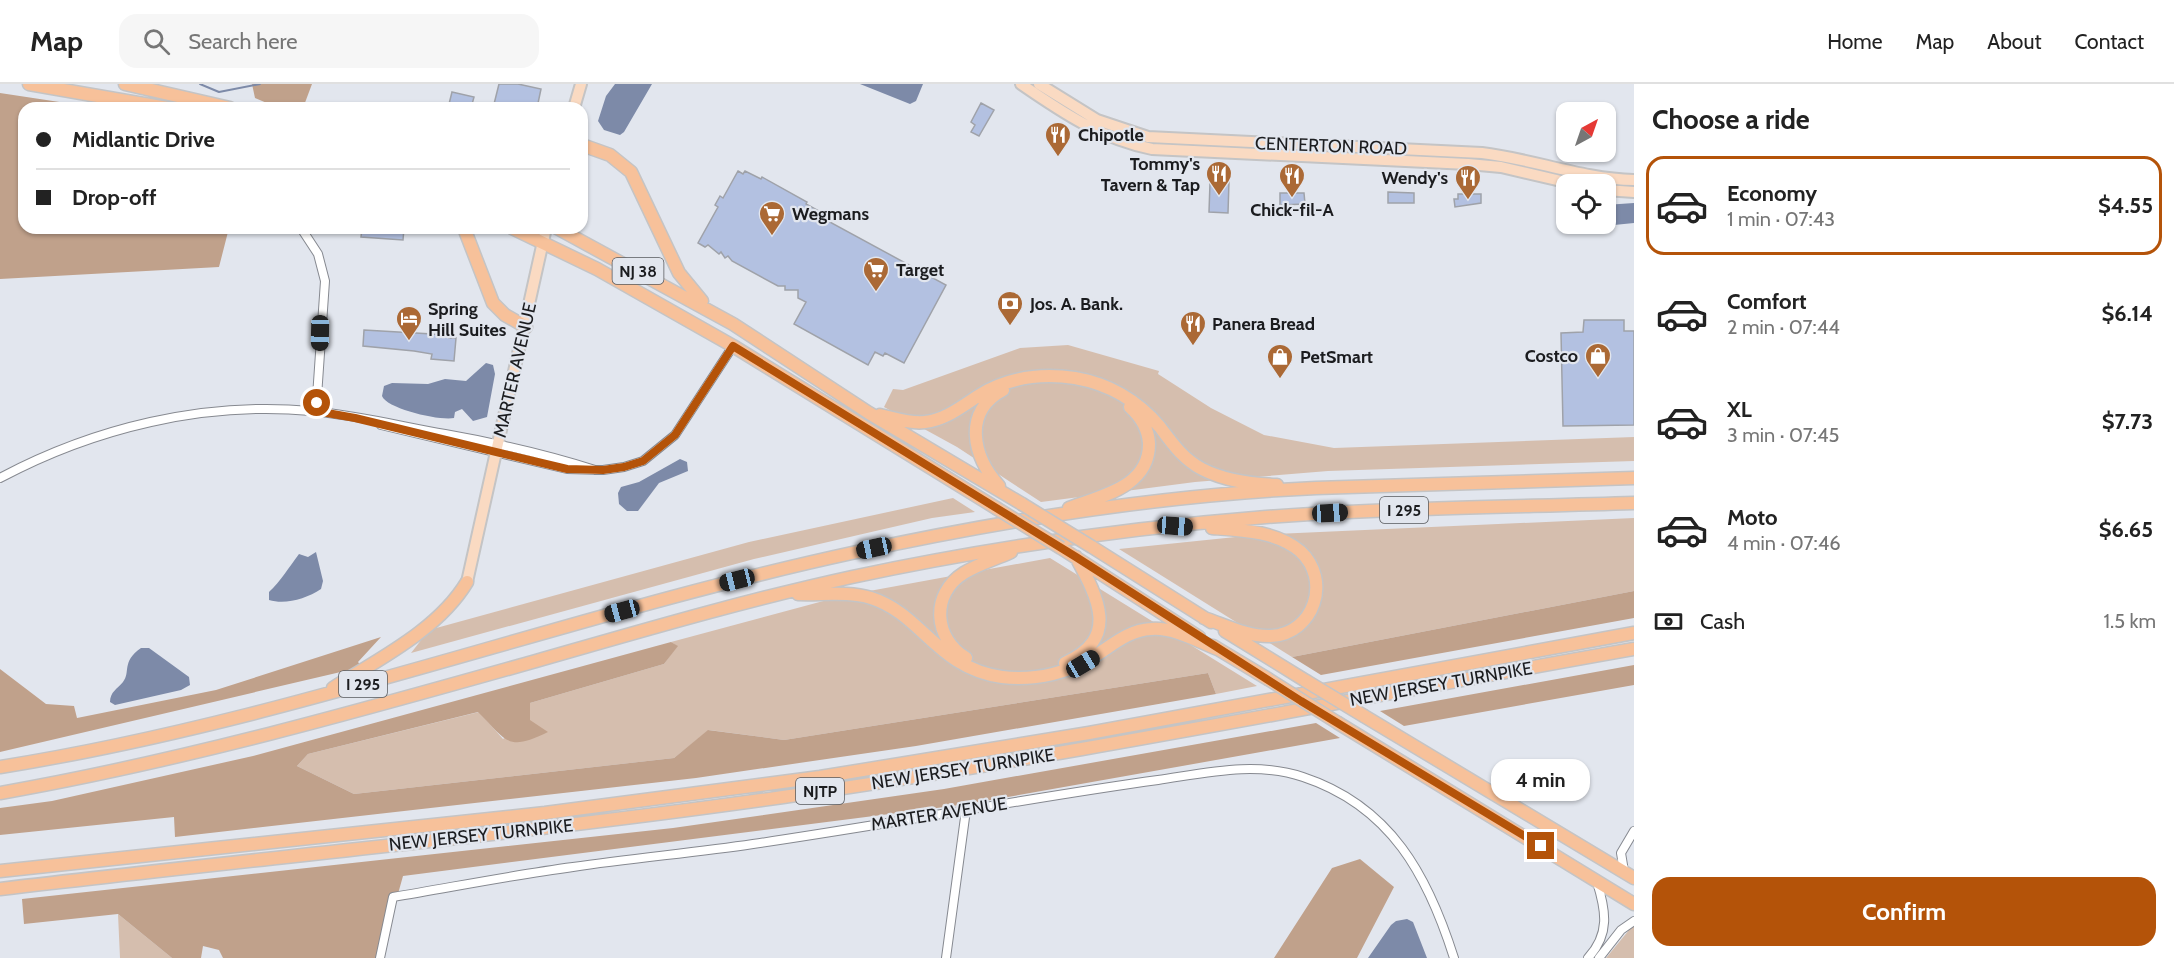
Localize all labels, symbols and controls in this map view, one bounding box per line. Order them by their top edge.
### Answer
search box [119,14,539,68]
text: Map [30,24,83,58]
icon: search [140,25,173,58]
text: Search here [188,28,297,55]
text: Home [1827,29,1883,54]
text: Map [1916,29,1954,54]
text: About [1987,29,2041,54]
text: Contact [2074,29,2144,54]
north arrow [1556,102,1616,162]
map controls [1556,102,1616,234]
text: Choose a ride [1652,103,1810,136]
restaurant icon: Chipotle [1043,120,1073,158]
place label: Chipotle [1078,124,1144,146]
text: Midlantic Drive [72,126,215,153]
street label: CENTERTON ROAD [1254,132,1408,160]
place label: Tommy's Tavern & Tap [1101,153,1200,196]
restaurant icon: Tommy's Tavern & Tap [1204,159,1234,197]
restaurant icon: Chick-fil-A [1277,161,1307,199]
restaurant icon: Wendy's [1453,163,1483,201]
place label: Wendy's [1381,167,1448,189]
button: locate [1556,174,1616,234]
icon: car [1655,179,1709,233]
text: Economy [1727,180,1817,207]
text: Drop-off [72,184,156,211]
text: $4.55 [2098,192,2153,219]
supermarket icon: Wegmans [757,199,787,237]
place label: Chick-fil-A [1250,199,1335,221]
place label: Wegmans [792,203,869,225]
text: 1 min · 07:43 [1727,207,1835,231]
supermarket icon: Target [861,255,891,293]
road number: NJ 38 [612,258,664,284]
place label: Target [896,259,944,281]
icon: car [1655,287,1709,341]
text: Comfort [1727,288,1806,315]
bank icon: Jos. A. Bank. [995,289,1025,327]
place label: Jos. A. Bank. [1029,293,1123,315]
place label: Spring Hill Suites [428,298,507,341]
street label: MARTER AVENUE [489,300,541,440]
text: $6.14 [2102,300,2153,327]
hotel icon: Spring Hill Suites [394,304,424,342]
restaurant icon: Panera Bread [1178,309,1208,347]
place label: Panera Bread [1212,313,1315,335]
car [311,315,329,351]
text: 2 min · 07:44 [1727,315,1840,339]
shop icon: Costco [1583,341,1613,379]
shop icon: PetSmart [1265,342,1295,380]
place label: Costco [1525,345,1578,367]
place label: PetSmart [1300,346,1373,368]
route start [303,389,330,416]
icon: car [1655,395,1709,449]
text: XL [1727,396,1752,423]
text: $7.73 [2102,408,2153,435]
text: 3 min · 07:45 [1727,423,1839,447]
road number: I 295 [1380,497,1428,523]
car [1312,503,1348,523]
icon: car [1655,503,1709,557]
text: Moto [1727,504,1778,531]
car [1156,516,1194,536]
text: $6.65 [2099,516,2153,543]
text: 4 min · 07:46 [1727,531,1841,555]
car [855,535,893,561]
car [717,567,757,593]
car [602,598,642,624]
icon: cash [1652,605,1685,638]
text: Cash [1700,608,1745,635]
text: 1.5 km [2104,609,2156,633]
car [1063,647,1103,681]
street label: NEW JERSEY TURNPIKE [1348,657,1534,711]
road number: I 295 [339,671,387,697]
street label: NEW JERSEY TURNPIKE [870,744,1056,794]
callout: 4 min [1492,759,1590,801]
text: 4 min [1515,768,1566,792]
road number: NJTP [796,778,844,804]
street label: MARTER AVENUE [869,792,1009,836]
street label: NEW JERSEY TURNPIKE [388,814,574,856]
route end [1527,832,1554,859]
button: Confirm [1652,877,2156,946]

